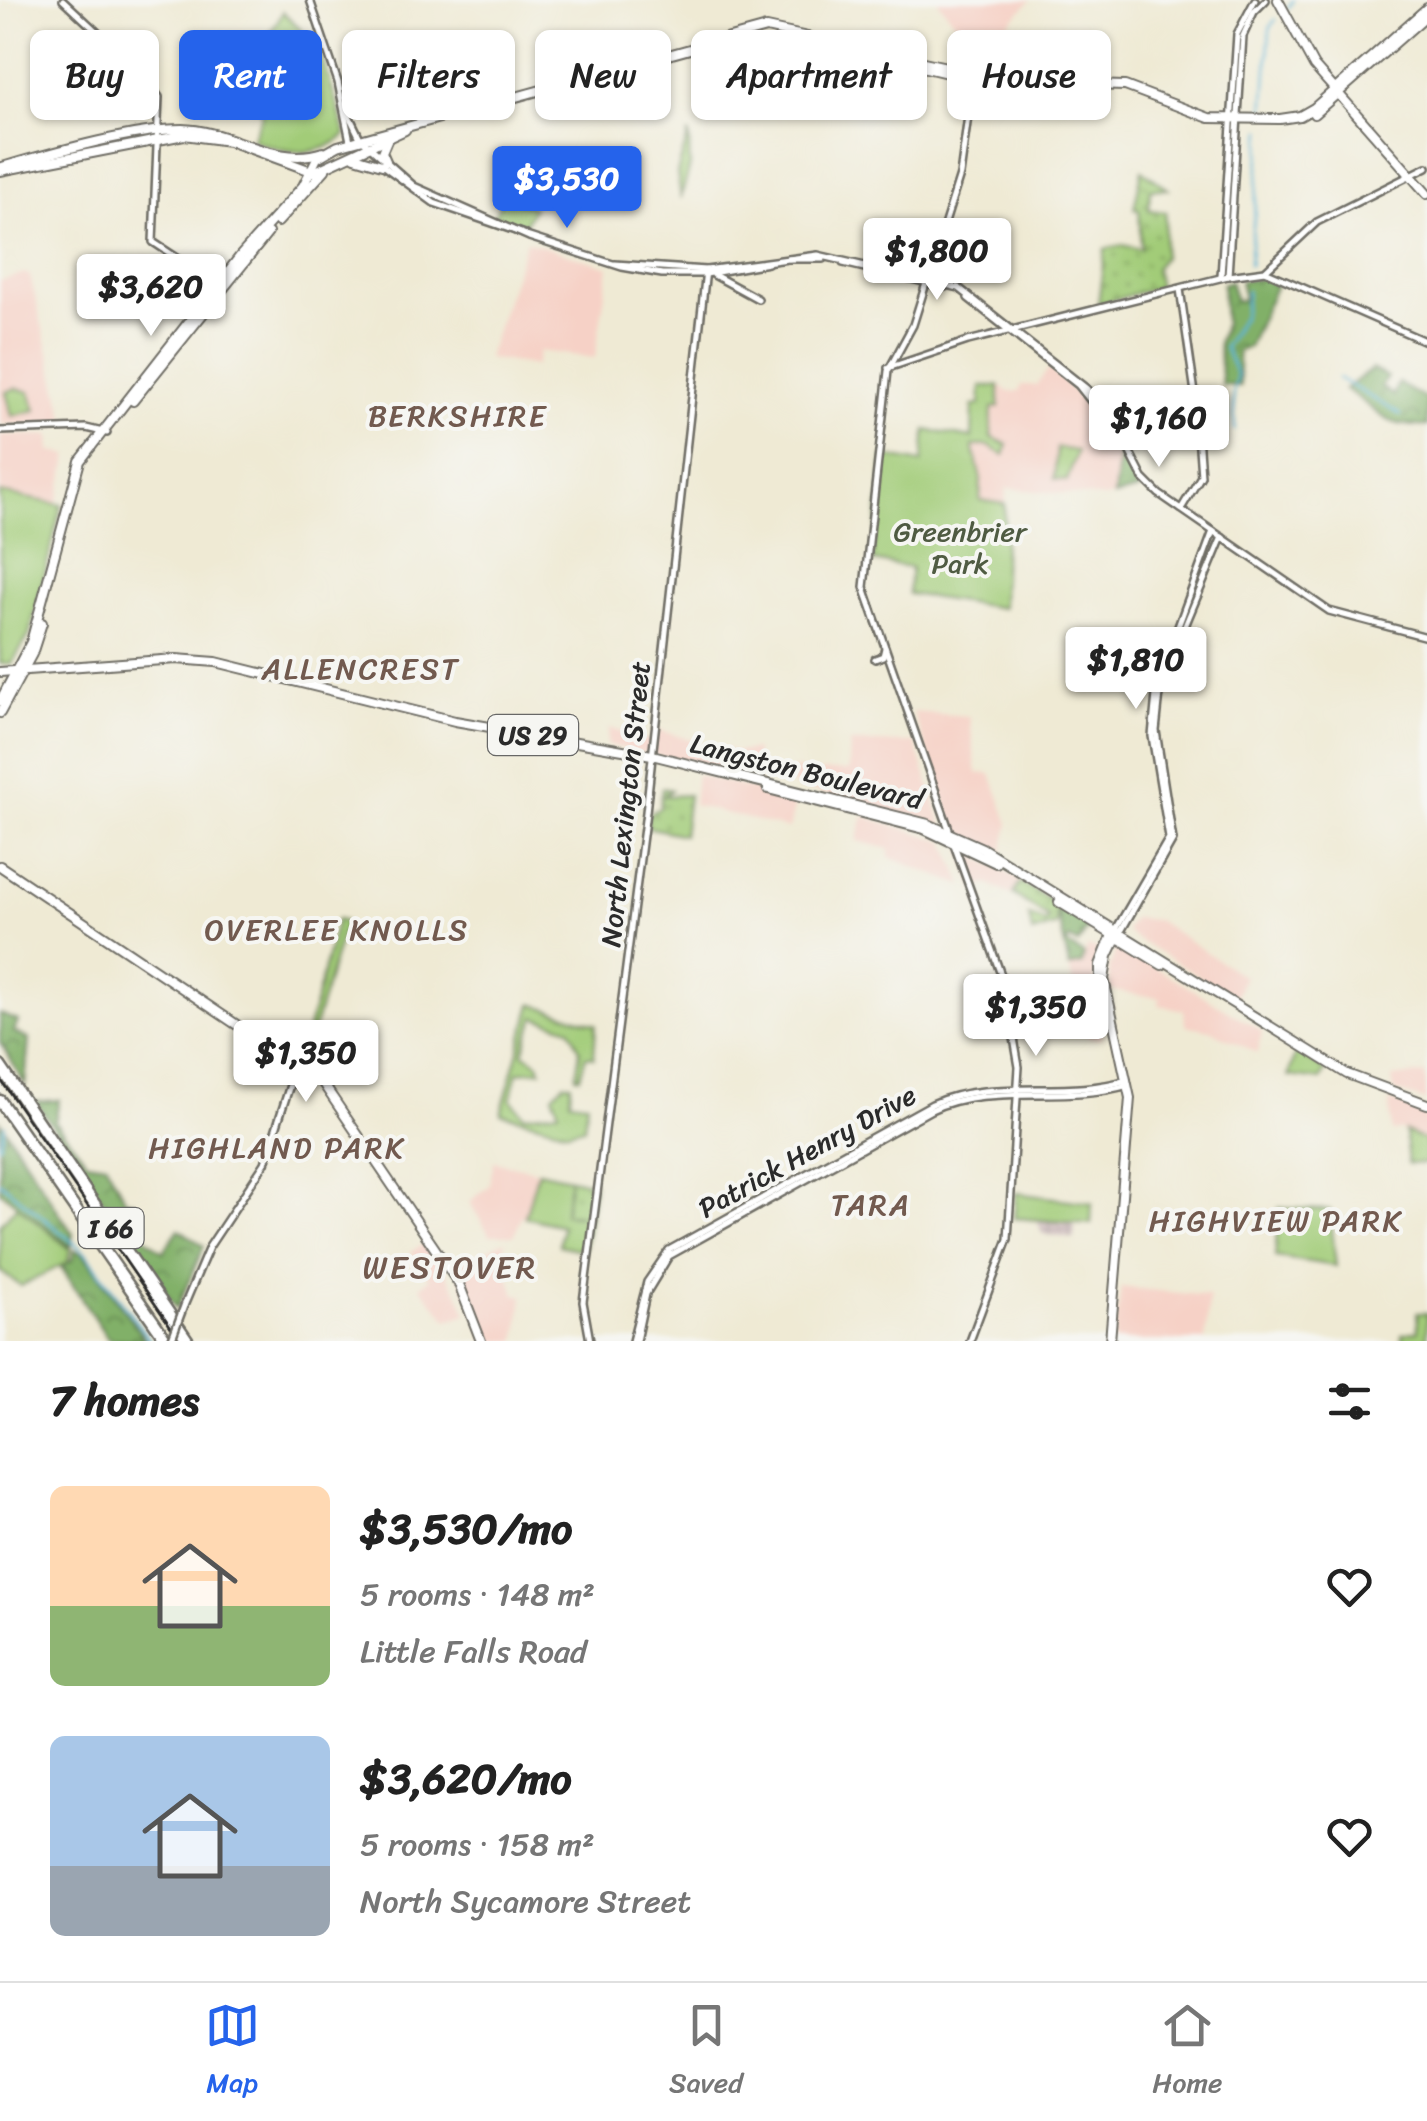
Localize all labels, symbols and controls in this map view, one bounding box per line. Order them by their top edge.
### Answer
chip: Buy [30,30,159,120]
chip: Rent [179,30,322,120]
chip: Filters [342,30,515,120]
chip: New [535,30,671,120]
chip: Apartment [691,30,927,120]
chip: House [947,30,1111,120]
pin: $3,530 [486,146,648,231]
text: $3,530 [514,150,620,207]
pin: $1,800 [856,218,1018,303]
text: $1,800 [885,222,989,279]
pin: $3,620 [70,254,232,339]
text: $3,620 [99,258,203,315]
pin: $1,160 [1078,385,1240,470]
district label: BERKSHIRE [368,389,548,443]
text: $1,160 [1111,389,1207,446]
park label: Greenbrier Park [894,507,1028,588]
pin: $1,810 [1055,627,1217,712]
text: $1,810 [1087,631,1185,688]
district label: ALLENCREST [261,642,460,696]
street label: North Lexington Street [586,659,665,949]
road number: US 29 [488,715,578,755]
street label: Langston Boulevard [685,719,931,825]
district label: OVERLEE KNOLLS [204,903,470,957]
pin: $1,350 [955,974,1117,1059]
text: $1,350 [985,978,1087,1035]
pin: $1,350 [225,1020,387,1105]
text: $1,350 [255,1024,357,1081]
street label: Patrick Henry Drive [689,1071,926,1232]
district label: HIGHLAND PARK [148,1121,406,1175]
district label: TARA [831,1178,911,1232]
district label: HIGHVIEW PARK [1149,1194,1403,1248]
road number: I 66 [78,1208,144,1248]
district label: WESTOVER [362,1239,538,1296]
text: 7 homes [50,1364,199,1438]
icon: filters [1322,1374,1377,1429]
text: $3,530/mo [360,1492,572,1566]
icon: home [130,1526,250,1646]
icon: heart [1322,1559,1377,1614]
text: 5 rooms · 148 m² [360,1566,595,1623]
text: Little Falls Road [360,1623,587,1680]
text: $3,620/mo [360,1742,572,1816]
icon: home [130,1776,250,1896]
icon: heart [1322,1809,1377,1864]
text: 5 rooms · 158 m² [360,1816,594,1873]
text: North Sycamore Street [360,1873,691,1930]
tab: Map [205,1998,260,2107]
tab: Saved [669,1998,743,2107]
tab: Home [1152,1998,1222,2107]

